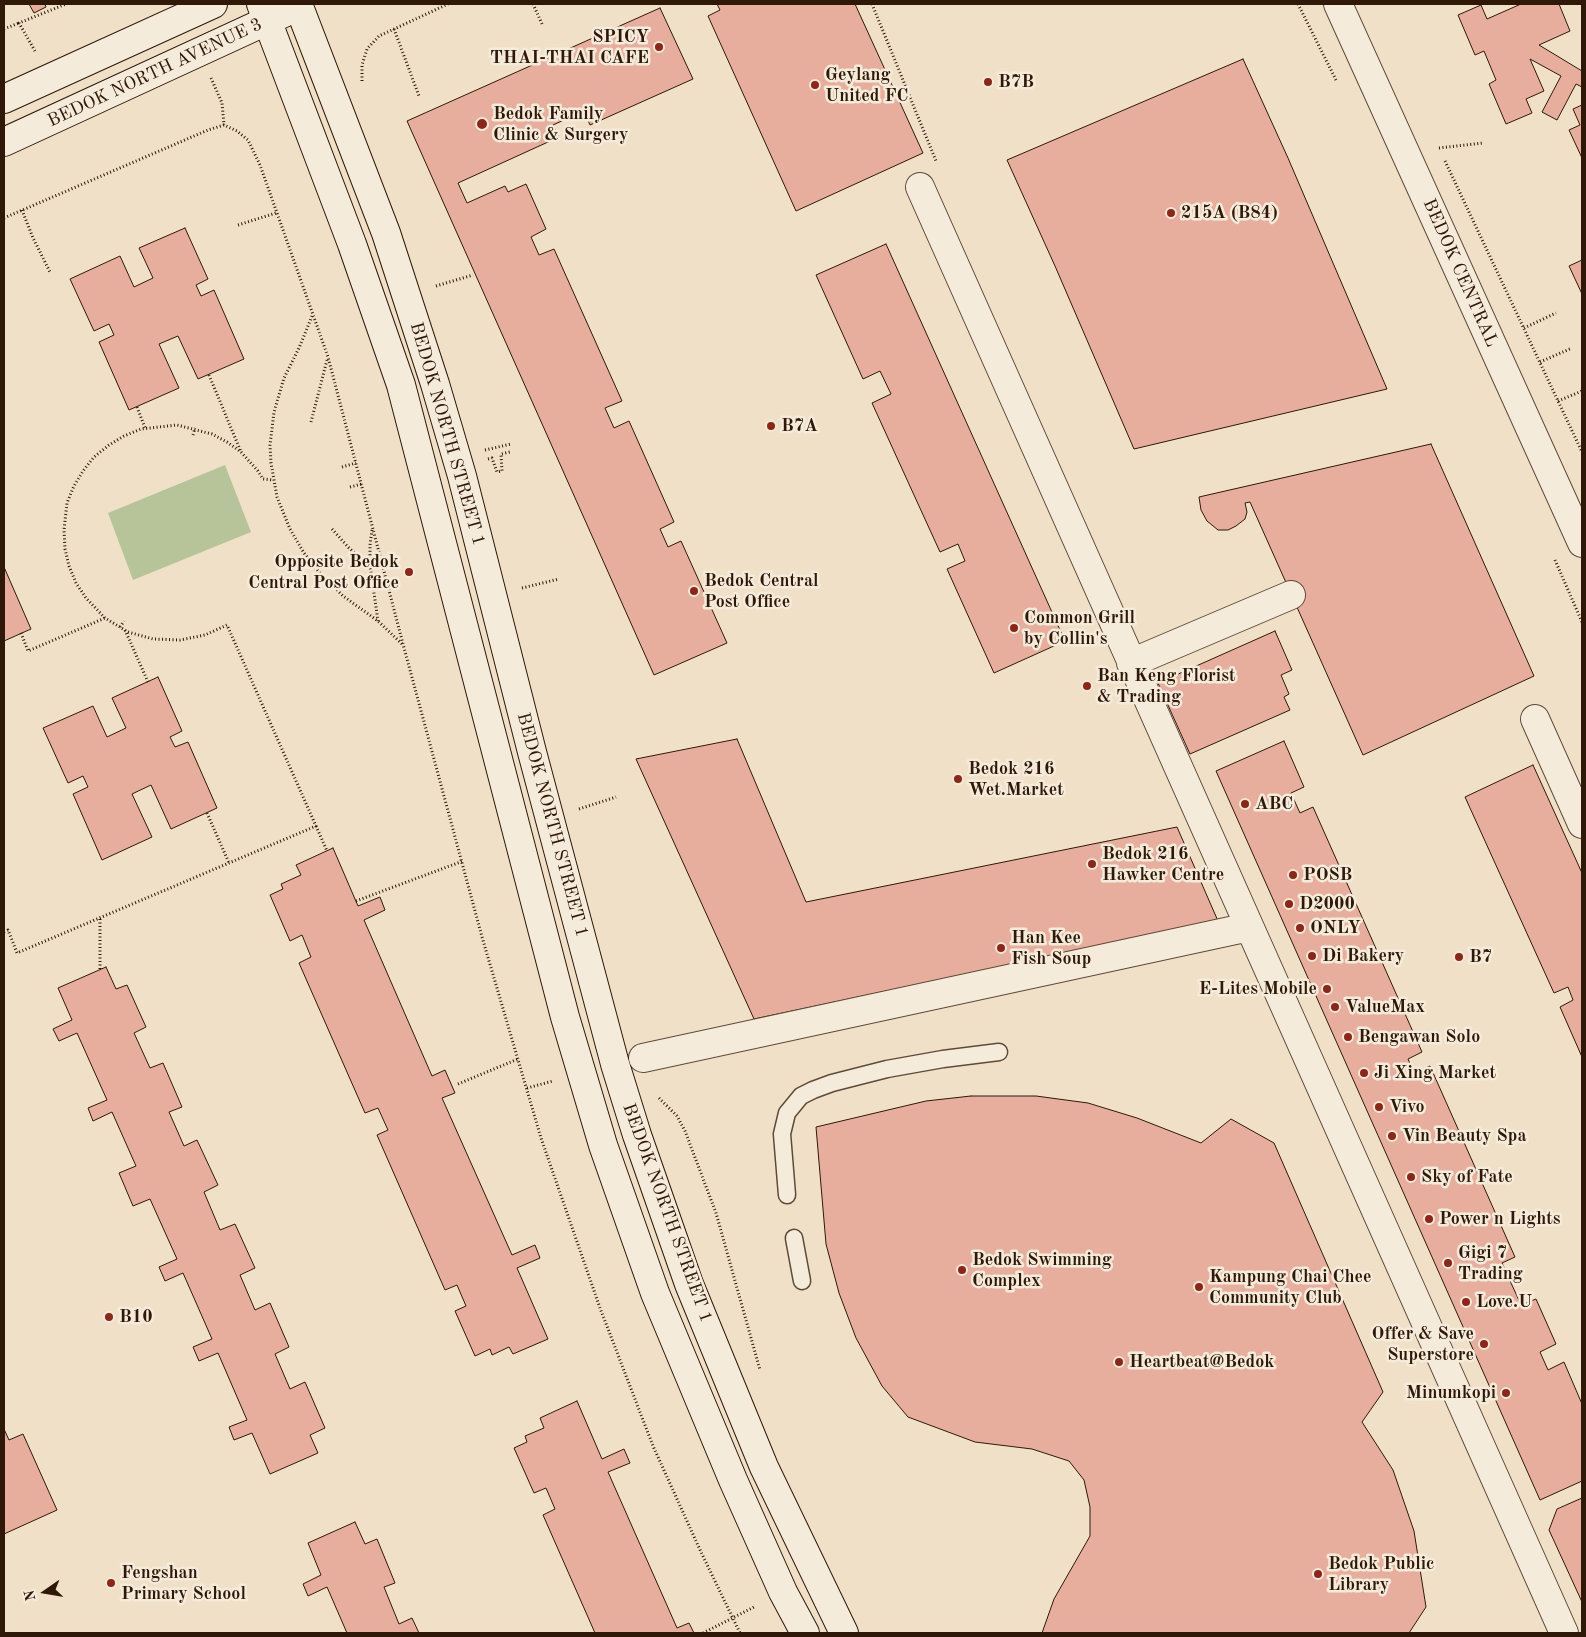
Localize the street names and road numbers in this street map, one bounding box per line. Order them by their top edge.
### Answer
street label: BEDOK NORTH AVENUE 3 [44,14,266,132]
street label: BEDOK CENTRAL [1418,196,1502,350]
street label: BEDOK NORTH STREET 1 [405,320,489,548]
street label: BEDOK NORTH STREET 1 [512,710,592,940]
street label: BEDOK NORTH STREET 1 [617,1100,717,1326]

